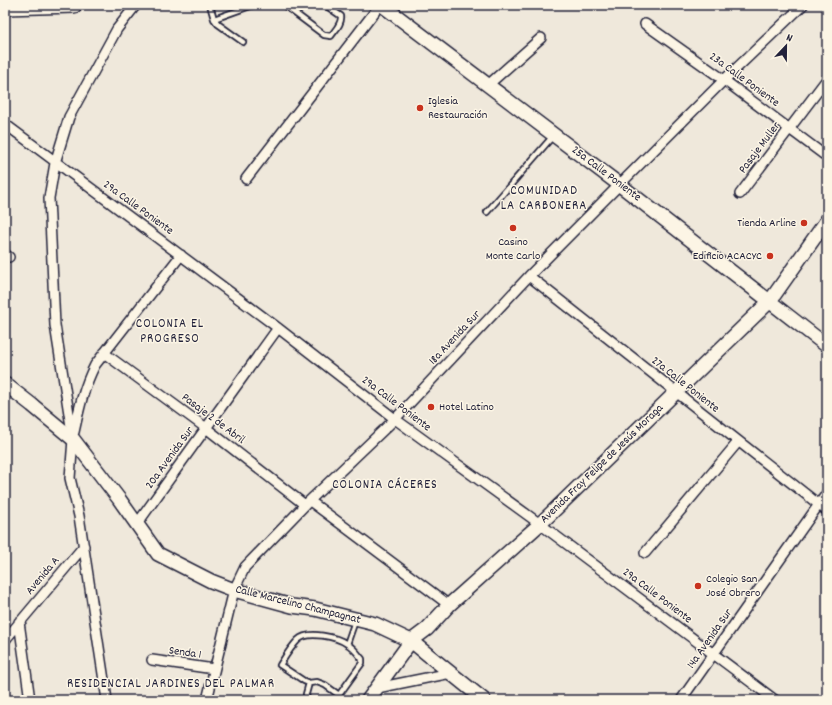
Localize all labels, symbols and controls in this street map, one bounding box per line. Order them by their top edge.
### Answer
north arrow [766,26,806,66]
text: N [783,30,795,47]
street label: 23a Calle Poniente [705,49,783,111]
place label: Iglesia Restauración [428,93,488,124]
marker: Iglesia Restauración [415,103,425,113]
street label: Pasaje Muller [735,118,785,177]
street label: 25a Calle Poniente [568,142,644,206]
street label: 29a Calle Poniente [99,177,177,239]
district label: COMUNIDAD LA CARBONERA [501,182,587,216]
place label: Tienda Arline [737,215,796,232]
marker: Tienda Arline [799,218,809,228]
marker: Casino Monte Carlo [508,223,518,233]
place label: Casino Monte Carlo [486,234,540,265]
place label: Edificio ACACYC [693,248,762,265]
marker: Edificio ACACYC [765,251,775,261]
street label: 18a Avenida Sur [425,306,485,369]
district label: COLONIA EL PROGRESO [136,315,204,349]
street label: 27a Calle Poniente [647,353,723,417]
street label: 29a Calle Poniente [358,372,434,436]
street label: Pasaje 2 de Abril [178,389,249,449]
place label: Hotel Latino [439,399,494,416]
street label: Avenida Fray Felipe de Jesús Moraga [537,400,668,528]
marker: Hotel Latino [426,402,436,412]
street label: 20a Avenida Sur [141,423,199,493]
district label: COLONIA CÁCERES [332,476,438,495]
street label: Avenida A [22,553,64,599]
street label: 29a Calle Poniente [619,564,695,628]
place label: Colegio San José Obrero [706,571,760,602]
street label: Calle Marcelino Champagnat [234,581,363,629]
marker: Colegio San José Obrero [693,581,703,591]
street label: 14a Avenida Sur [683,605,737,672]
street label: Senda 1 [168,642,202,664]
district label: RESIDENCIAL JARDINES DEL PALMAR [67,675,275,694]

